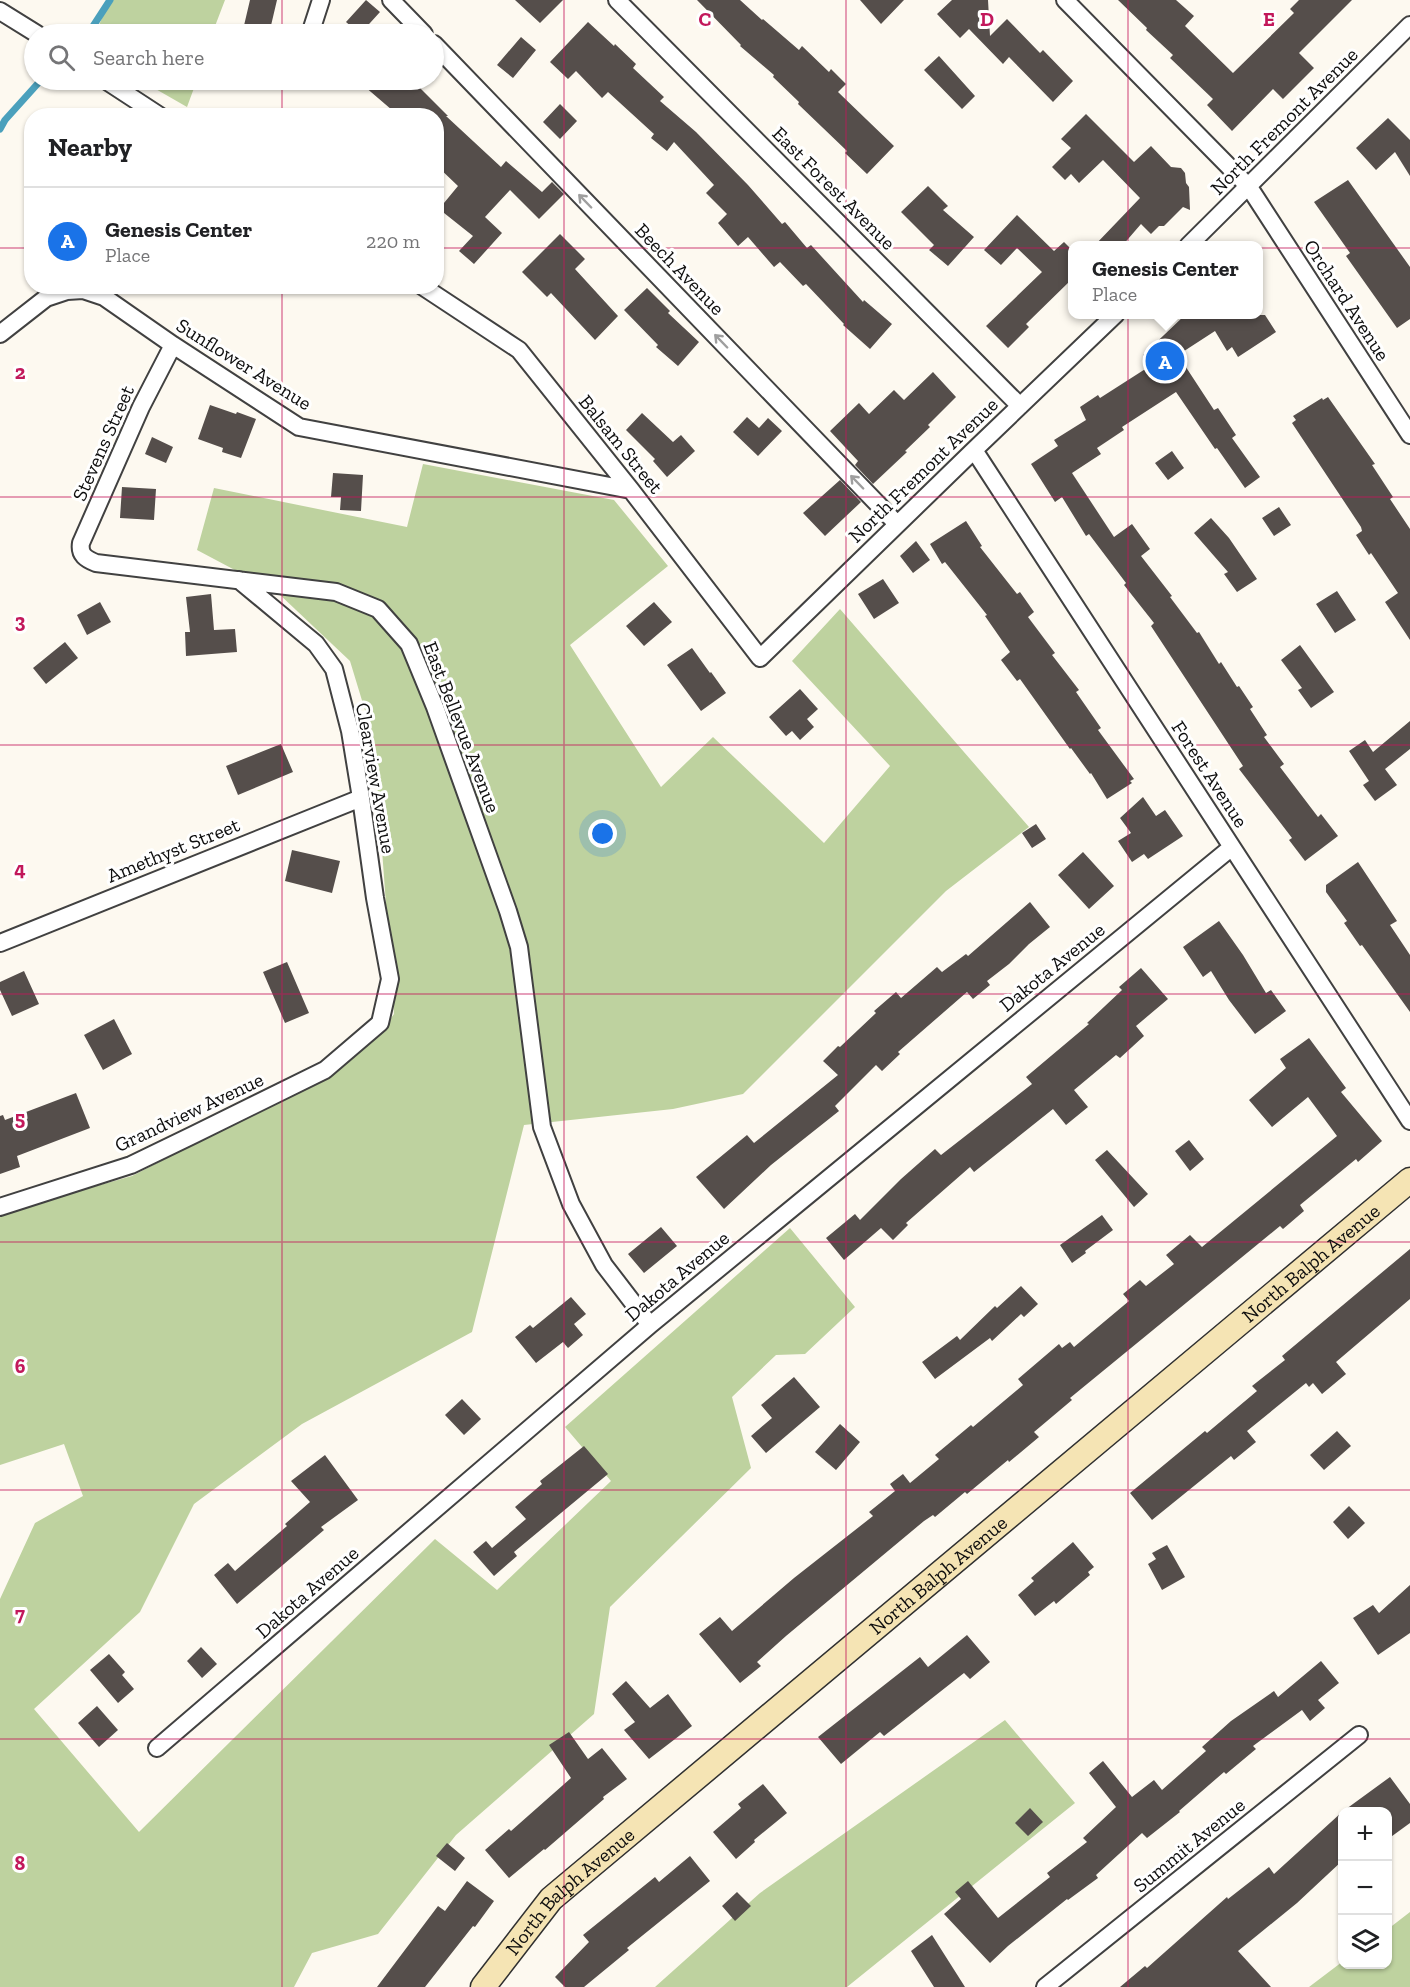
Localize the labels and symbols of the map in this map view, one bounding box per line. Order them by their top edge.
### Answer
text: C [699,7,712,31]
text: D [980,7,994,31]
text: E [1263,7,1275,31]
street label: North Fremont Avenue [1205,42,1363,200]
street label: East Forest Avenue [767,121,901,255]
one-way arrow [578,194,593,209]
street label: Beech Avenue [630,218,730,320]
street label: Orchard Avenue [1299,235,1395,365]
street label: Sunflower Avenue [172,313,316,415]
one-way arrow [714,334,728,349]
pin: A [1146,338,1184,384]
text: 2 [15,360,26,384]
street label: Stevens Street [67,381,139,504]
street label: Balsam Street [574,390,668,499]
street label: North Fremont Avenue [843,392,1003,548]
one-way arrow [849,474,864,489]
text: 3 [15,609,26,633]
street label: East Bellevue Avenue [418,638,506,816]
street label: Clearview Avenue [351,701,401,855]
street label: Forest Avenue [1167,716,1253,832]
street label: Amethyst Street [103,812,243,888]
your location [588,819,617,848]
text: 4 [14,857,26,881]
street label: Dakota Avenue [995,917,1109,1017]
street label: Grandview Avenue [111,1067,267,1157]
text: 5 [15,1106,25,1130]
street label: North Balph Avenue [1237,1199,1385,1328]
street label: Dakota Avenue [620,1226,734,1326]
text: 6 [15,1354,26,1378]
street label: North Balph Avenue [864,1510,1012,1640]
street label: Dakota Avenue [251,1541,363,1643]
text: 7 [15,1602,25,1626]
street label: Summit Avenue [1128,1793,1250,1897]
street label: North Balph Avenue [500,1822,639,1960]
text: 8 [15,1851,26,1875]

